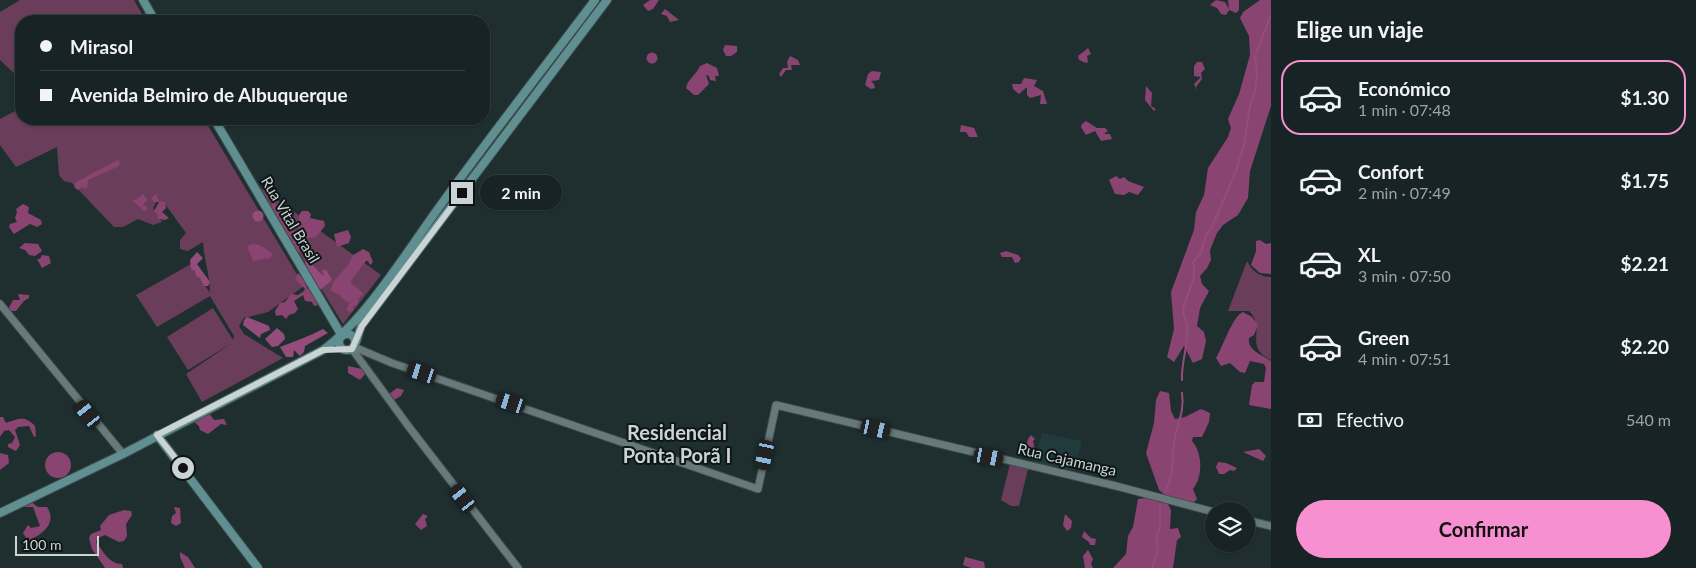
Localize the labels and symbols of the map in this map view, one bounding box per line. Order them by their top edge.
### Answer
street label: Rua Vital Brasil [258,173,324,266]
callout: 2 min [480,176,562,210]
route end [451,182,473,204]
car [405,361,438,385]
car [494,391,527,415]
car [72,398,103,430]
car [859,418,892,440]
district label: Residencial Ponta Porã I [623,420,731,467]
car [754,439,775,471]
street label: Rua Cajamanga [1016,439,1118,479]
car [972,447,1005,467]
route start [172,457,194,479]
car [447,482,478,514]
scale bar [15,533,99,556]

